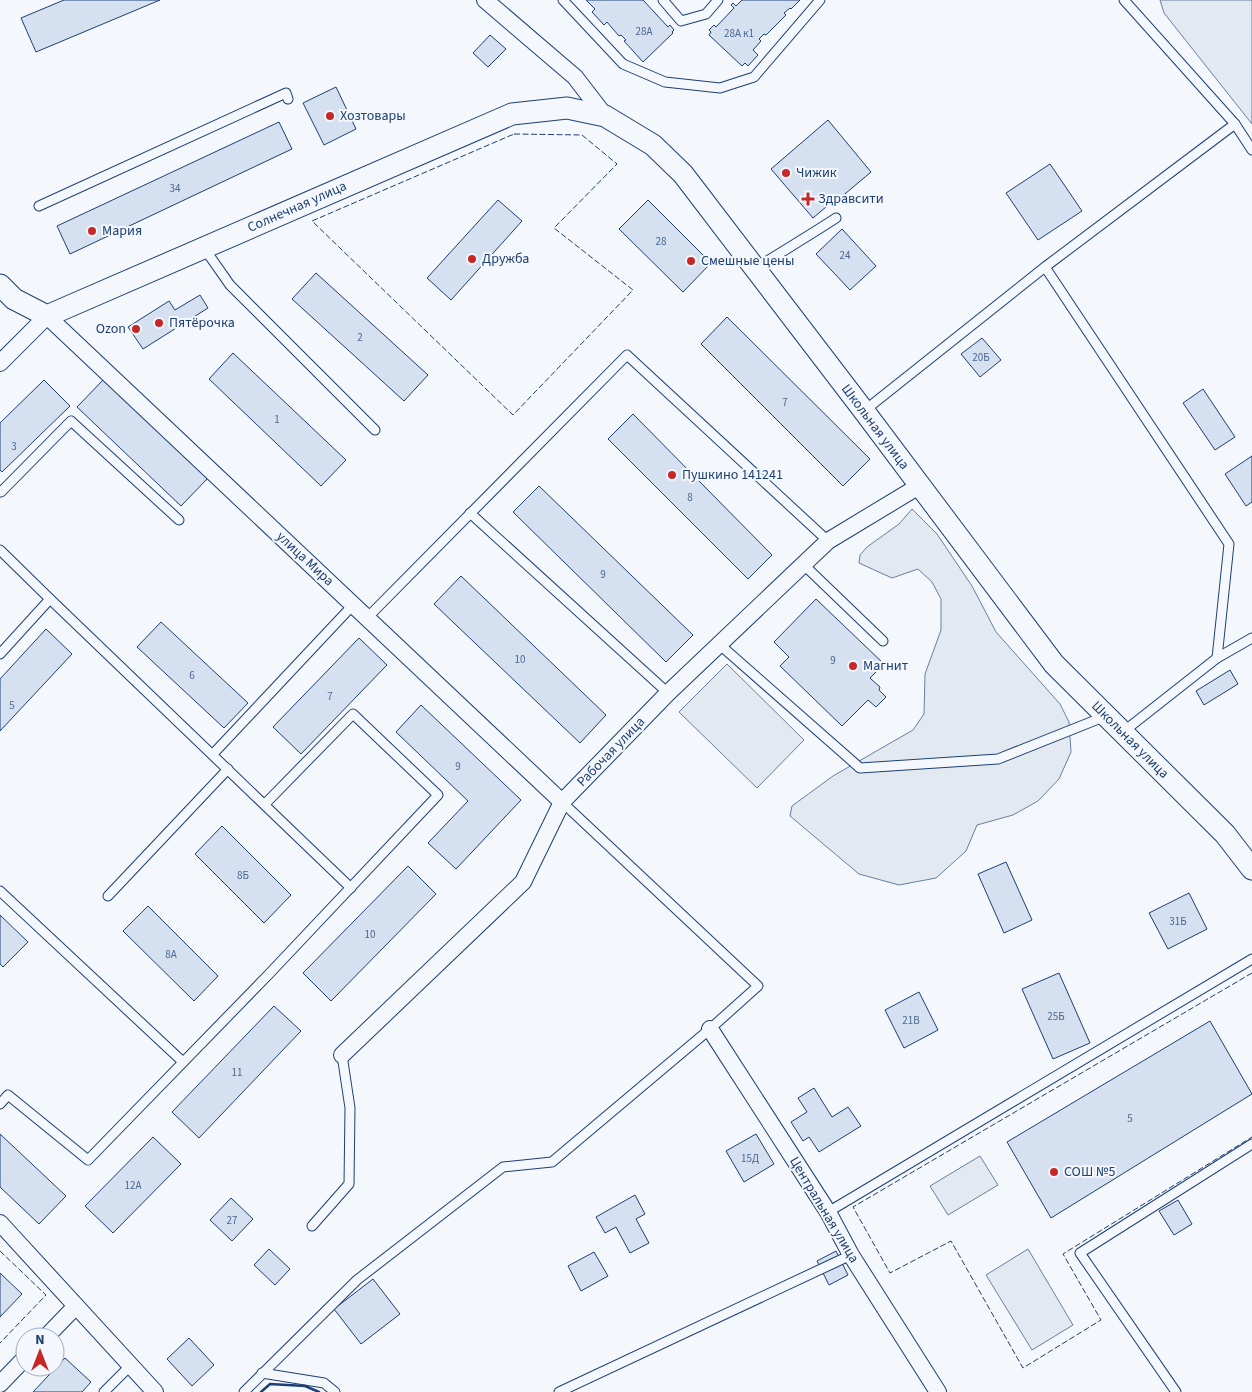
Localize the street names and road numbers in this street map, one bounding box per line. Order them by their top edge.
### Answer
street label: Солнечная улица [244,176,350,238]
street label: Школьная улица [836,380,914,474]
street label: улица Мира [272,527,338,591]
street label: Школьная улица [1087,697,1173,783]
street label: Рабочая улица [572,712,650,792]
street label: Центральная улица [784,1153,864,1267]

